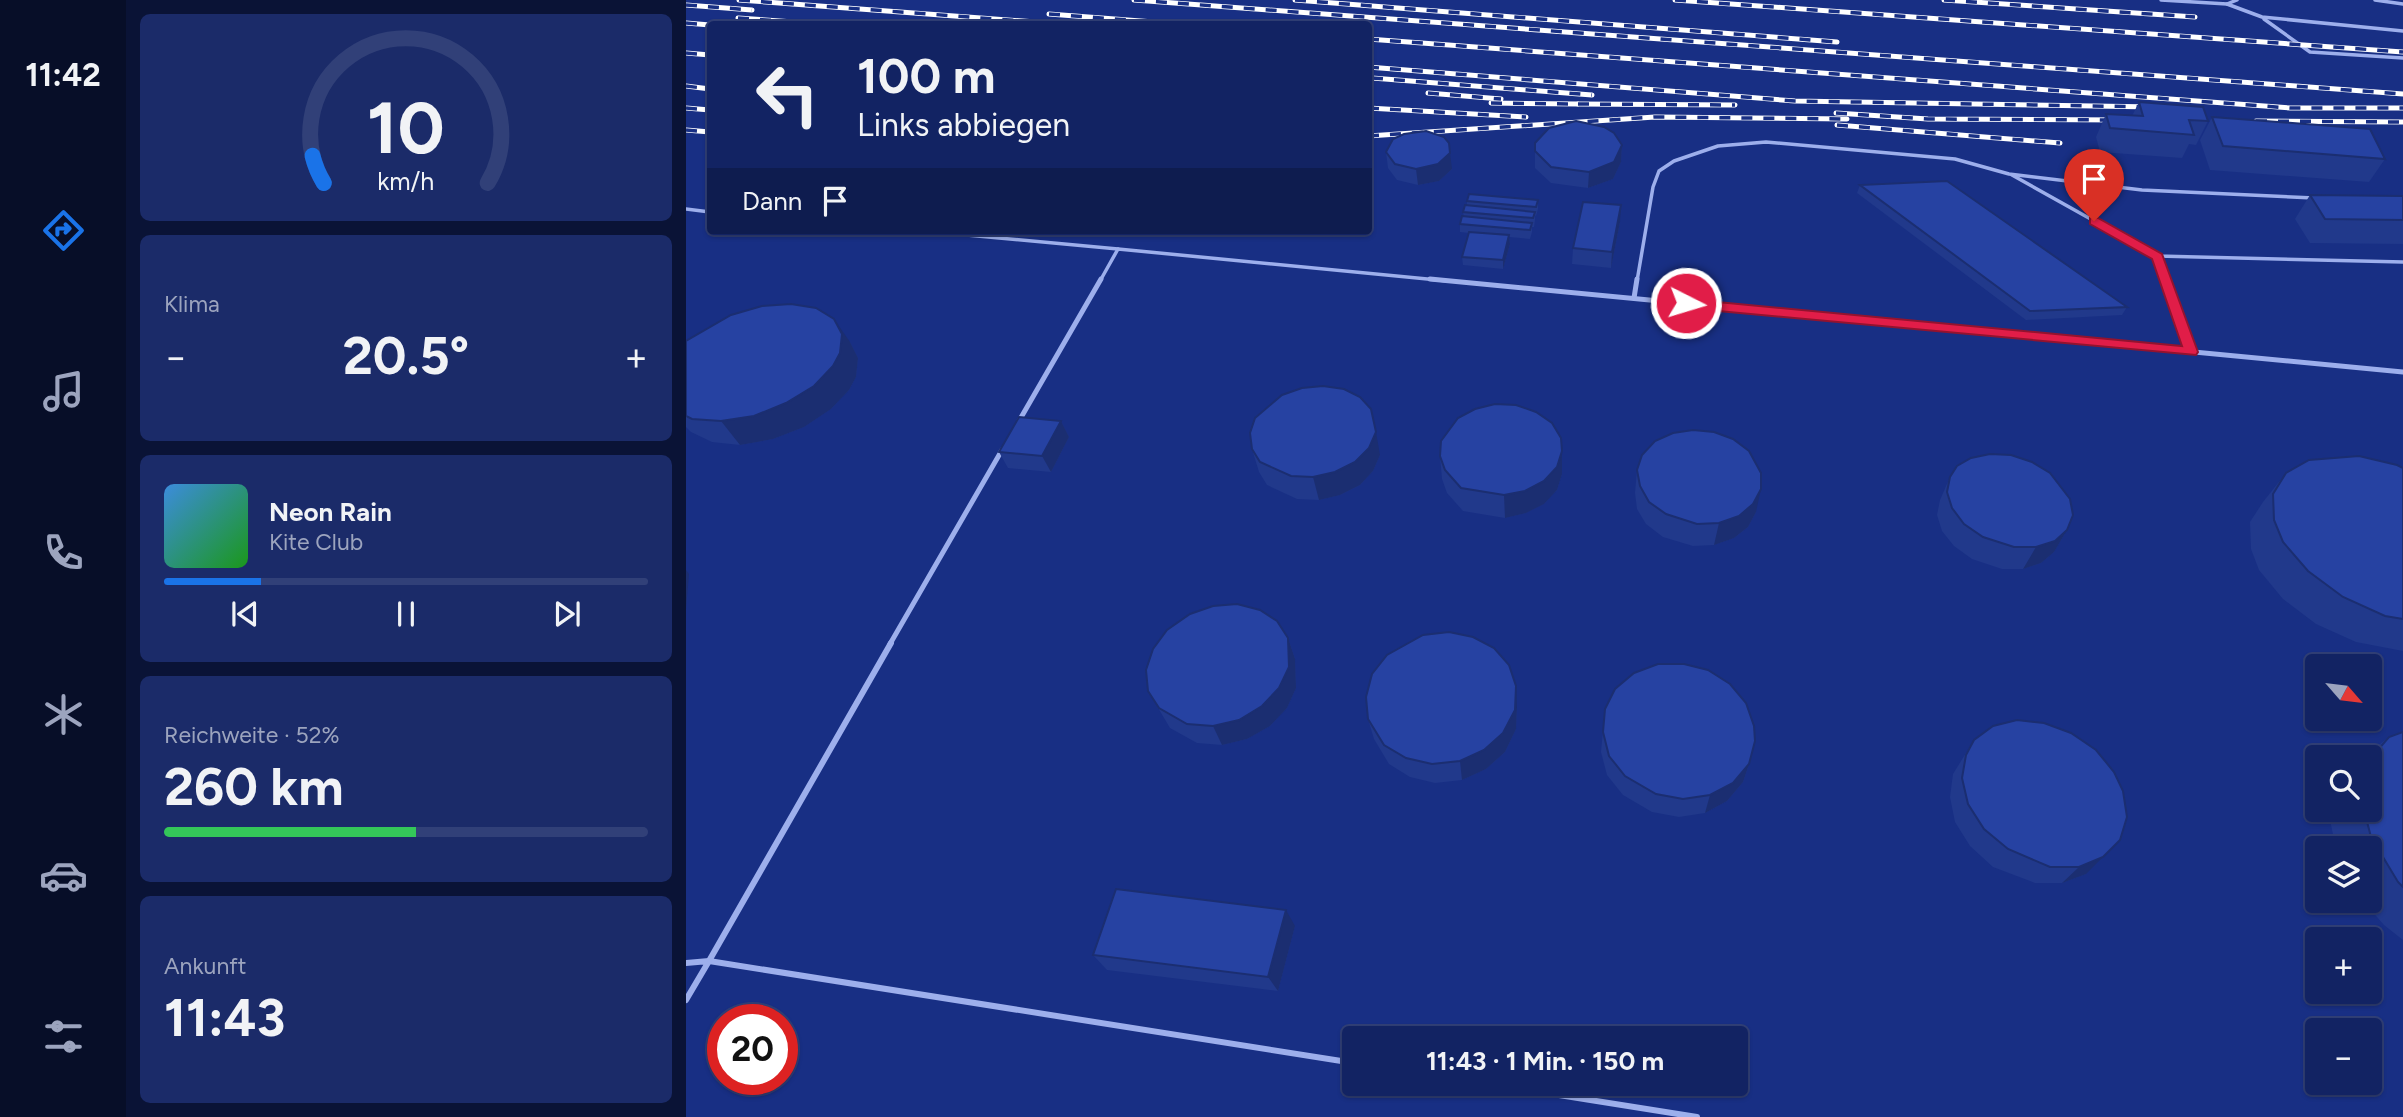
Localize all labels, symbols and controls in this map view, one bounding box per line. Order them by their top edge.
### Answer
text: 100 m [857,46,996,105]
icon: left [742,49,833,140]
text: 11:42 [25,56,101,94]
text: 10 [367,85,445,172]
text: Links abbiegen [857,106,1070,144]
pin [2064,149,2124,221]
icon: arrive [2075,160,2113,198]
text: km/h [377,166,435,196]
icon: arrive [816,182,854,220]
text: Dann [742,185,802,217]
icon: directions [39,206,88,255]
position arrow [1649,266,1723,340]
text: Klima [164,290,220,318]
text: 20.5° [343,325,469,387]
text: − [164,334,188,380]
text: + [624,334,648,380]
icon: music [39,367,88,416]
text: Neon Rain [269,496,392,528]
icon: phone [39,528,88,577]
text: Kite Club [269,528,363,556]
icon: previous [226,595,264,633]
icon: pause [387,595,425,633]
icon: next [548,595,586,633]
north arrow [2305,654,2382,732]
map controls [2305,654,2382,1095]
icon: climate [39,690,88,739]
text: Reichweite · 52% [164,721,340,749]
button: search [2305,745,2382,822]
text: 260 km [164,756,344,818]
button: layers [2305,836,2382,913]
icon: car [39,851,88,900]
button: + [2305,927,2382,1004]
text: Ankunft [164,952,246,980]
text: 11:43 [164,987,285,1049]
speed limit sign: 20 [707,1004,798,1095]
icon: filters [39,1012,88,1061]
button: − [2305,1018,2382,1095]
text: 11:43 · 1 Min. · 150 m [1426,1045,1664,1077]

